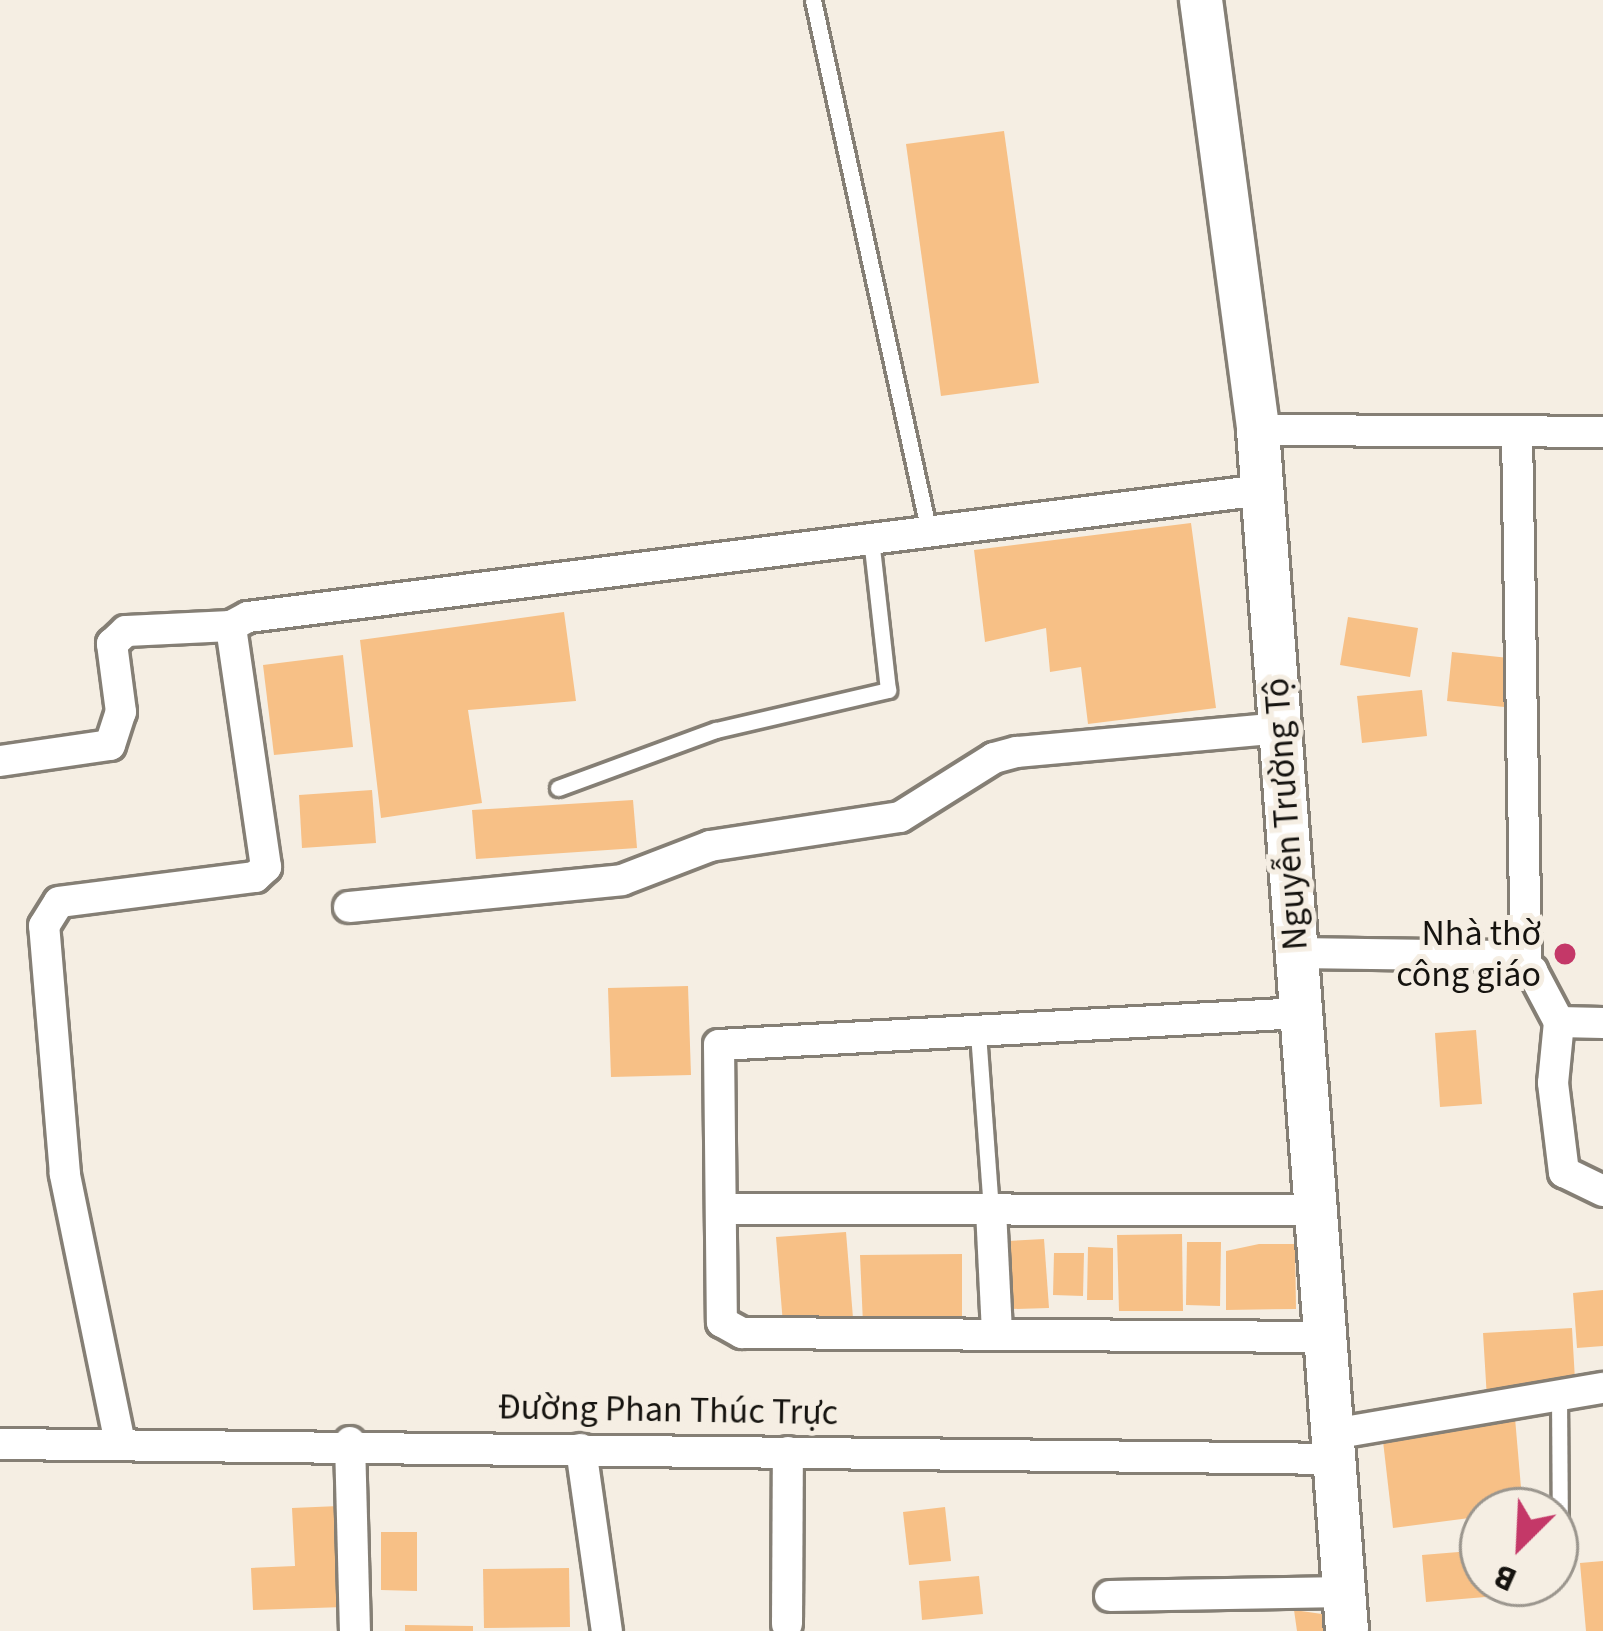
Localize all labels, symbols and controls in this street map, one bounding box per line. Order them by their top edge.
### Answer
street label: Nguyễn Trường Tộ [1255,676,1317,952]
place label: Nhà thờ công giáo [1396,911,1541,996]
marker: Nhà thờ công giáo [1552,941,1578,967]
street label: Đường Phan Thúc Trực [498,1385,838,1435]
north arrow [1459,1487,1579,1607]
text: B [1487,1552,1524,1603]

